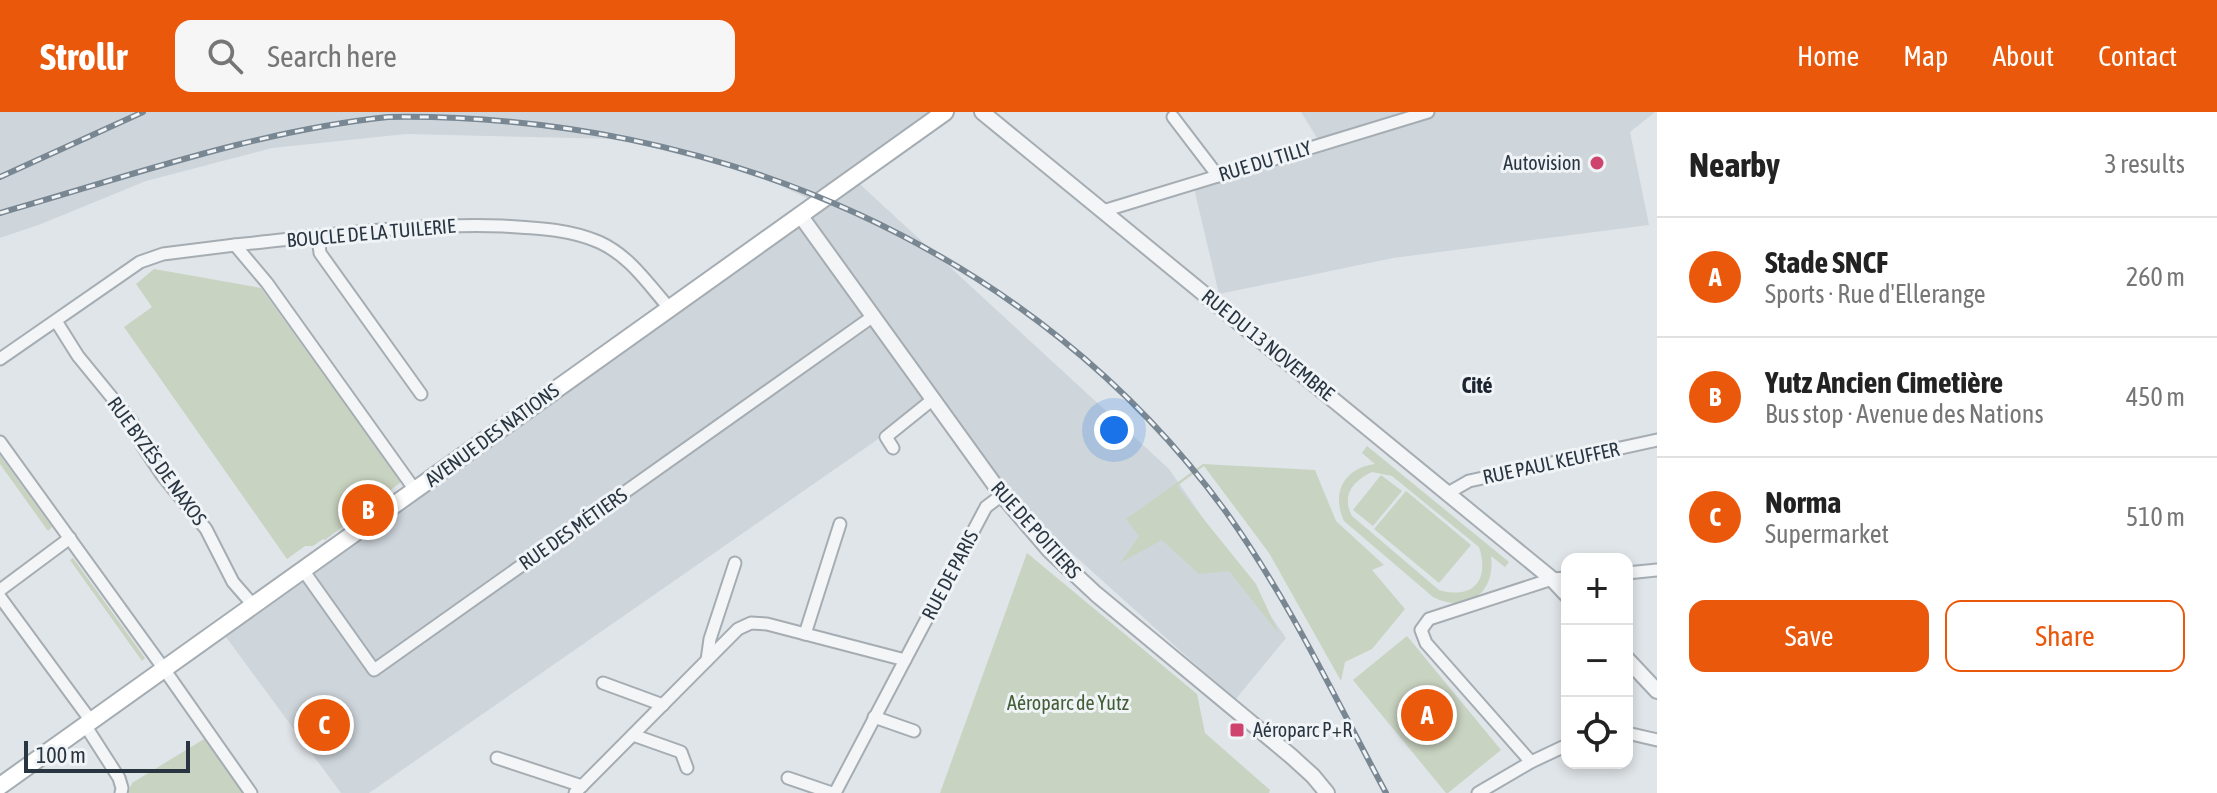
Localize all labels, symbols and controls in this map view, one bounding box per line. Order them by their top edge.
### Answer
search box [175,20,735,92]
icon: search [203,34,247,78]
text: Strollr [40,35,127,78]
text: Search here [267,39,397,73]
text: Home [1797,40,1859,72]
text: Map [1903,40,1948,72]
text: About [1992,40,2054,72]
text: Contact [2098,40,2177,72]
street label: RUE DU TILLY [1216,136,1314,186]
text: Nearby [1689,145,1780,184]
text: 3 results [2104,149,2185,179]
place label: Autovision [1503,151,1581,174]
marker: Autovision [1588,154,1606,172]
street label: BOUCLE DE LA TUILERIE [286,214,457,251]
text: Stade SNCF [1765,245,1888,279]
text: A [1709,262,1721,292]
text: 260 m [2126,262,2185,292]
text: Sports · Rue d'Ellerange [1765,279,1985,309]
street label: RUE DU 13 NOVEMBRE [1198,284,1339,405]
text: Yutz Ancien Cimetière [1765,365,2003,399]
district label: Cité [1461,372,1493,398]
street label: AVENUE DES NATIONS [420,378,563,491]
text: B [1709,382,1721,412]
text: 450 m [2126,382,2185,412]
street label: RUE BYZÈS DE NAXOS [103,392,212,529]
text: Bus stop · Avenue des Nations [1765,399,2044,429]
your location [1094,410,1134,450]
street label: RUE PAUL KEUFFER [1481,437,1621,488]
street label: RUE DE POITIERS [987,476,1086,583]
pin: B [342,480,394,540]
street label: RUE DES MÉTIERS [514,483,631,574]
text: Norma [1765,485,1841,519]
text: C [1709,502,1721,532]
text: 510 m [2126,502,2185,532]
text: Supermarket [1765,519,1889,549]
street label: RUE DE PARIS [916,526,983,623]
map controls [1561,553,1633,769]
button: + [1561,553,1633,625]
button: Save [1689,600,1929,672]
button: Share [1945,600,2185,672]
button: − [1561,625,1633,697]
pin: A [1401,685,1453,745]
park label: Aéroparc de Yutz [1007,691,1129,714]
pin: C [298,695,350,755]
button: locate [1561,697,1633,769]
place label: Aéroparc P+R [1253,718,1352,741]
marker: Aéroparc P+R [1228,721,1246,739]
scale bar [24,737,190,773]
text: 100 m [36,742,86,768]

